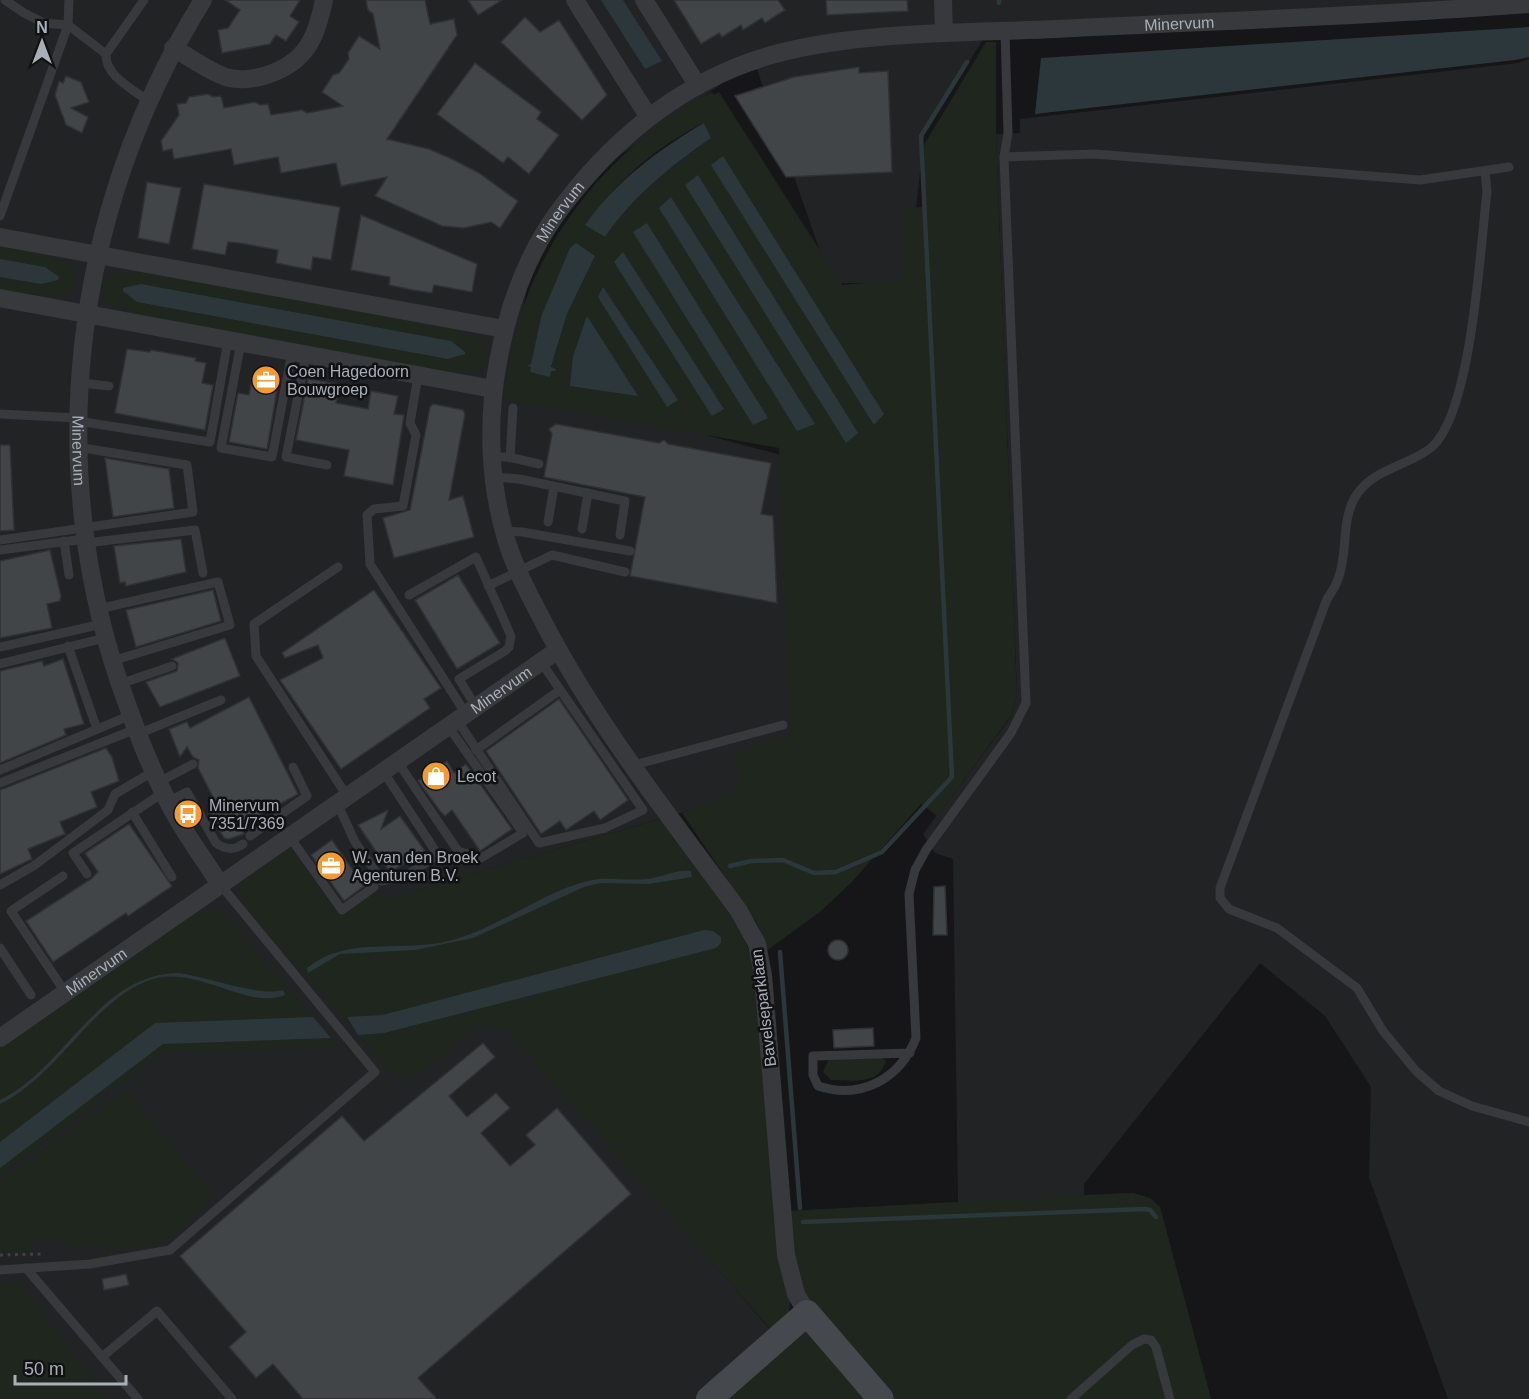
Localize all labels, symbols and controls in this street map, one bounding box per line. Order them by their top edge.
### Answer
north arrow [12,12,72,72]
street label: Minervum [1144,14,1215,34]
text: N [36,19,48,36]
street label: Minervum [533,178,588,245]
place label: Coen Hagedoorn Bouwgroep [287,363,409,398]
office icon: Coen Hagedoorn Bouwgroep [250,364,282,396]
street label: Minervum [69,415,88,486]
street label: Minervum [467,663,535,717]
shop icon: Lecot [420,760,452,792]
place label: Lecot [457,768,497,785]
place label: Minervum 7351/7369 [209,797,285,832]
bus stop icon: Minervum 7351/7369 [172,798,204,830]
place label: W. van den Broek Agenturen B.V. [352,849,479,884]
office icon: W. van den Broek Agenturen B.V. [315,850,347,882]
street label: Minervum [63,945,130,999]
street label: Bavelseparklaan [748,948,779,1068]
scale bar [15,1348,126,1386]
text: 50 m [24,1359,64,1379]

